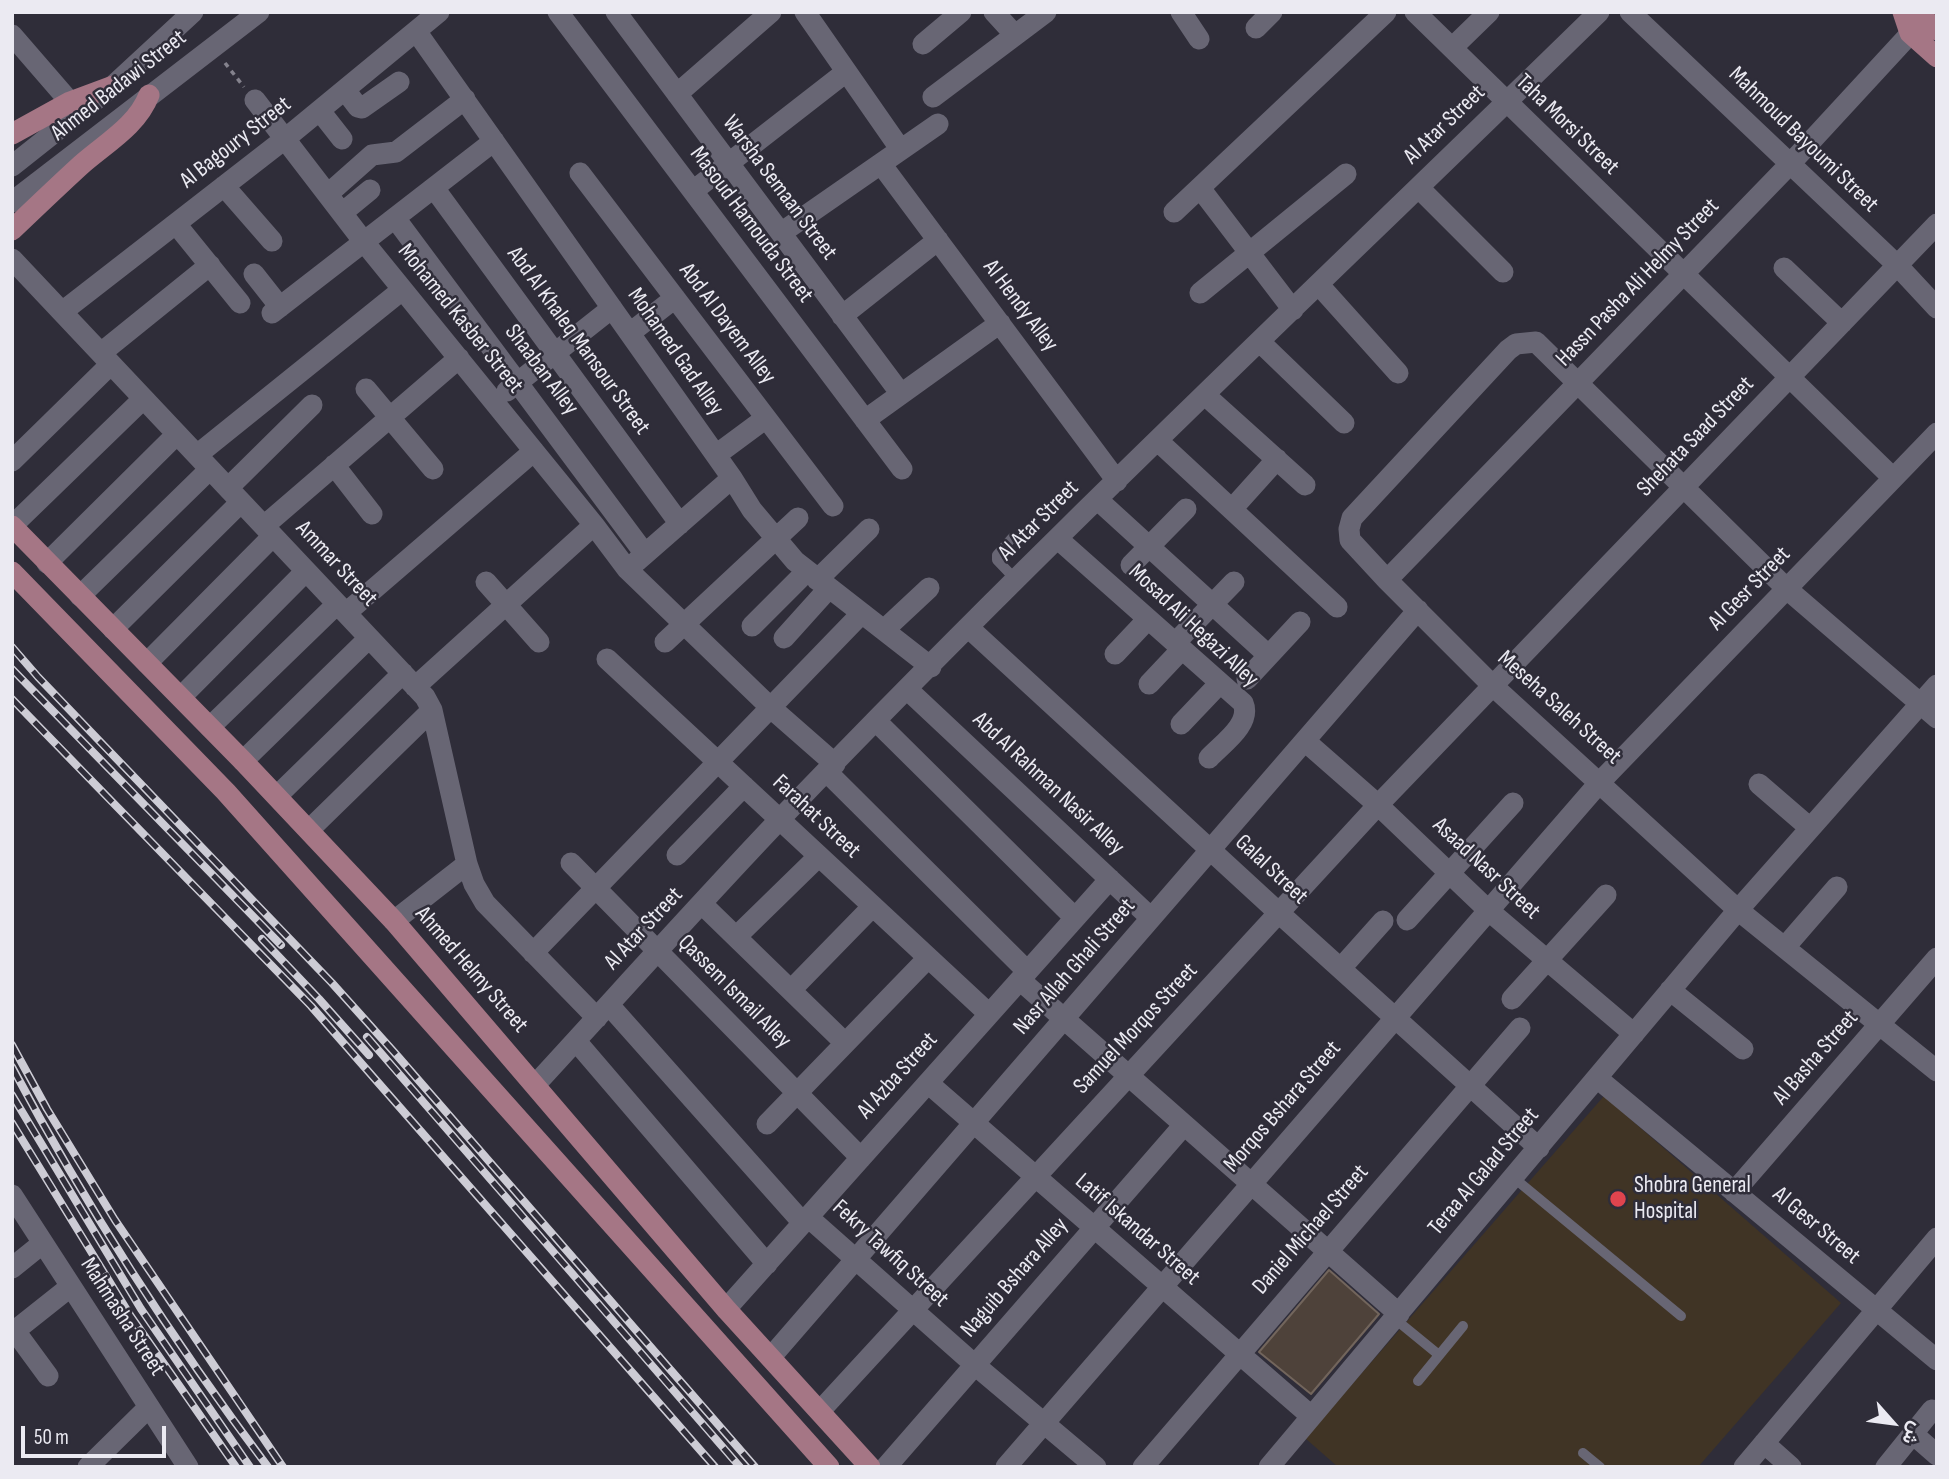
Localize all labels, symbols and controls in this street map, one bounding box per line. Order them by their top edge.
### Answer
street label: Ahmed Badawi Street [46,25,192,147]
street label: Mahmoud Bayoumi Street [1722,61,1884,219]
street label: Taha Morsi Street [1509,69,1625,181]
street label: Al Atar Street [1399,79,1491,171]
street label: Al Bagoury Street [175,91,297,195]
street label: Warsha Semaan Street [716,110,842,266]
street label: Masoud Hamouda Street [683,142,819,308]
street label: Hassn Pasha Ali Helmy Street [1551,193,1725,373]
street label: Mohamed Kasber Street [391,239,529,399]
street label: Abd Al Khaleq Mansour Street [501,242,655,440]
street label: Al Hendy Alley [977,255,1063,357]
street label: Abd Al Dayem Alley [673,258,781,390]
street label: Mohamed Gad Alley [621,283,729,421]
street label: Shaaban Alley [498,319,584,421]
street label: Shehata Saad Street [1632,371,1760,503]
street label: Al Atar Street [993,475,1085,567]
street label: Ammar Street [289,515,383,613]
street label: Al Gesr Street [1703,541,1797,637]
street label: Mosad Ali Hegazi Alley [1122,559,1264,693]
street label: Meseha Saleh Street [1491,645,1627,771]
street label: Abd Al Rahman Nasir Alley [966,707,1130,861]
street label: Farahat Street [766,769,866,865]
street label: Asaad Nasr Street [1427,812,1545,926]
street label: Galal Street [1229,829,1313,911]
street label: Al Atar Street [599,882,689,976]
street label: Nasr Allah Ghali Street [1008,893,1142,1041]
street label: Ahmed Helmy Street [409,901,533,1039]
street label: Qassem Ismail Alley [671,929,797,1055]
street label: Samuel Morqos Street [1068,958,1204,1100]
street label: Al Basha Street [1767,1005,1865,1111]
street label: Al Azba Street [852,1027,944,1125]
street label: Morqos Bshara Street [1218,1036,1348,1178]
street label: Teraa Al Galad Street [1423,1103,1545,1241]
street label: Daniel Michael Street [1247,1159,1375,1301]
street label: Latif Iskandar Street [1069,1168,1205,1292]
place label: Shobra General Hospital [1634,1172,1751,1226]
street label: Al Gesr Street [1767,1181,1865,1271]
marker: Shobra General Hospital [1608,1189,1628,1209]
street label: Fekry Tawfiq Street [826,1195,954,1313]
street label: Naguib Bshara Alley [956,1213,1074,1343]
street label: Mahmasha Street [74,1253,170,1381]
north arrow [1858,1388,1928,1458]
scale bar [24,1412,170,1456]
text: ش [1896,1418,1927,1449]
text: 50 m [34,1425,69,1450]

